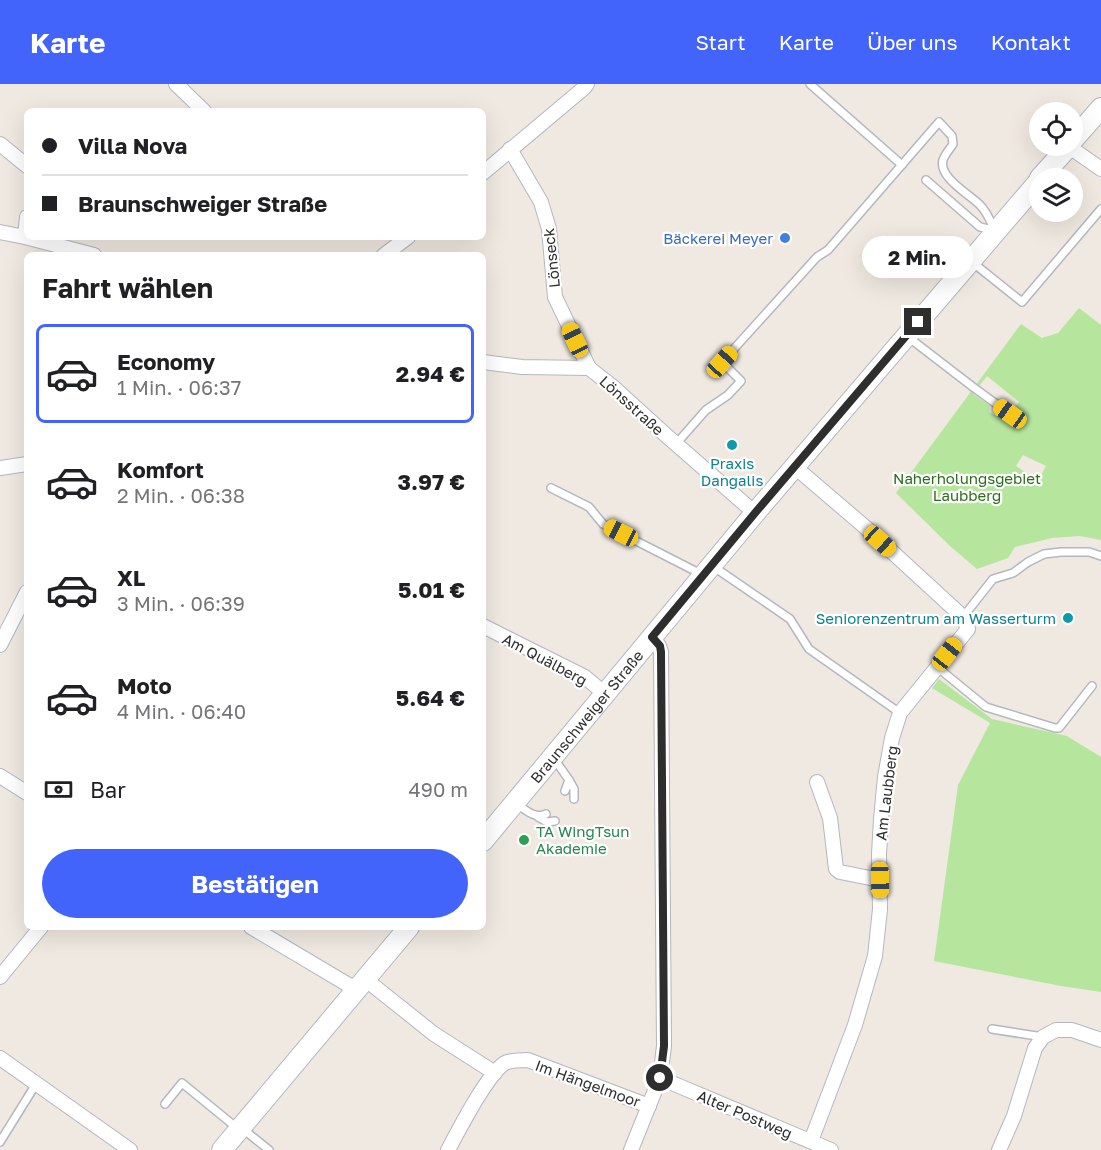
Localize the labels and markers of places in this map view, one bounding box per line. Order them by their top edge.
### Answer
place label: Bäckerei Meyer [663,229,773,247]
marker: Bäckerei Meyer [778,231,792,245]
marker: Praxis Dangalis [725,438,739,452]
place label: Praxis Dangalis [701,454,763,489]
place label: Seniorenzentrum am Wasserturm [816,609,1056,627]
marker: Seniorenzentrum am Wasserturm [1061,611,1075,625]
place label: TA WingTsun Akademie [536,822,629,857]
marker: TA WingTsun Akademie [517,833,531,847]

